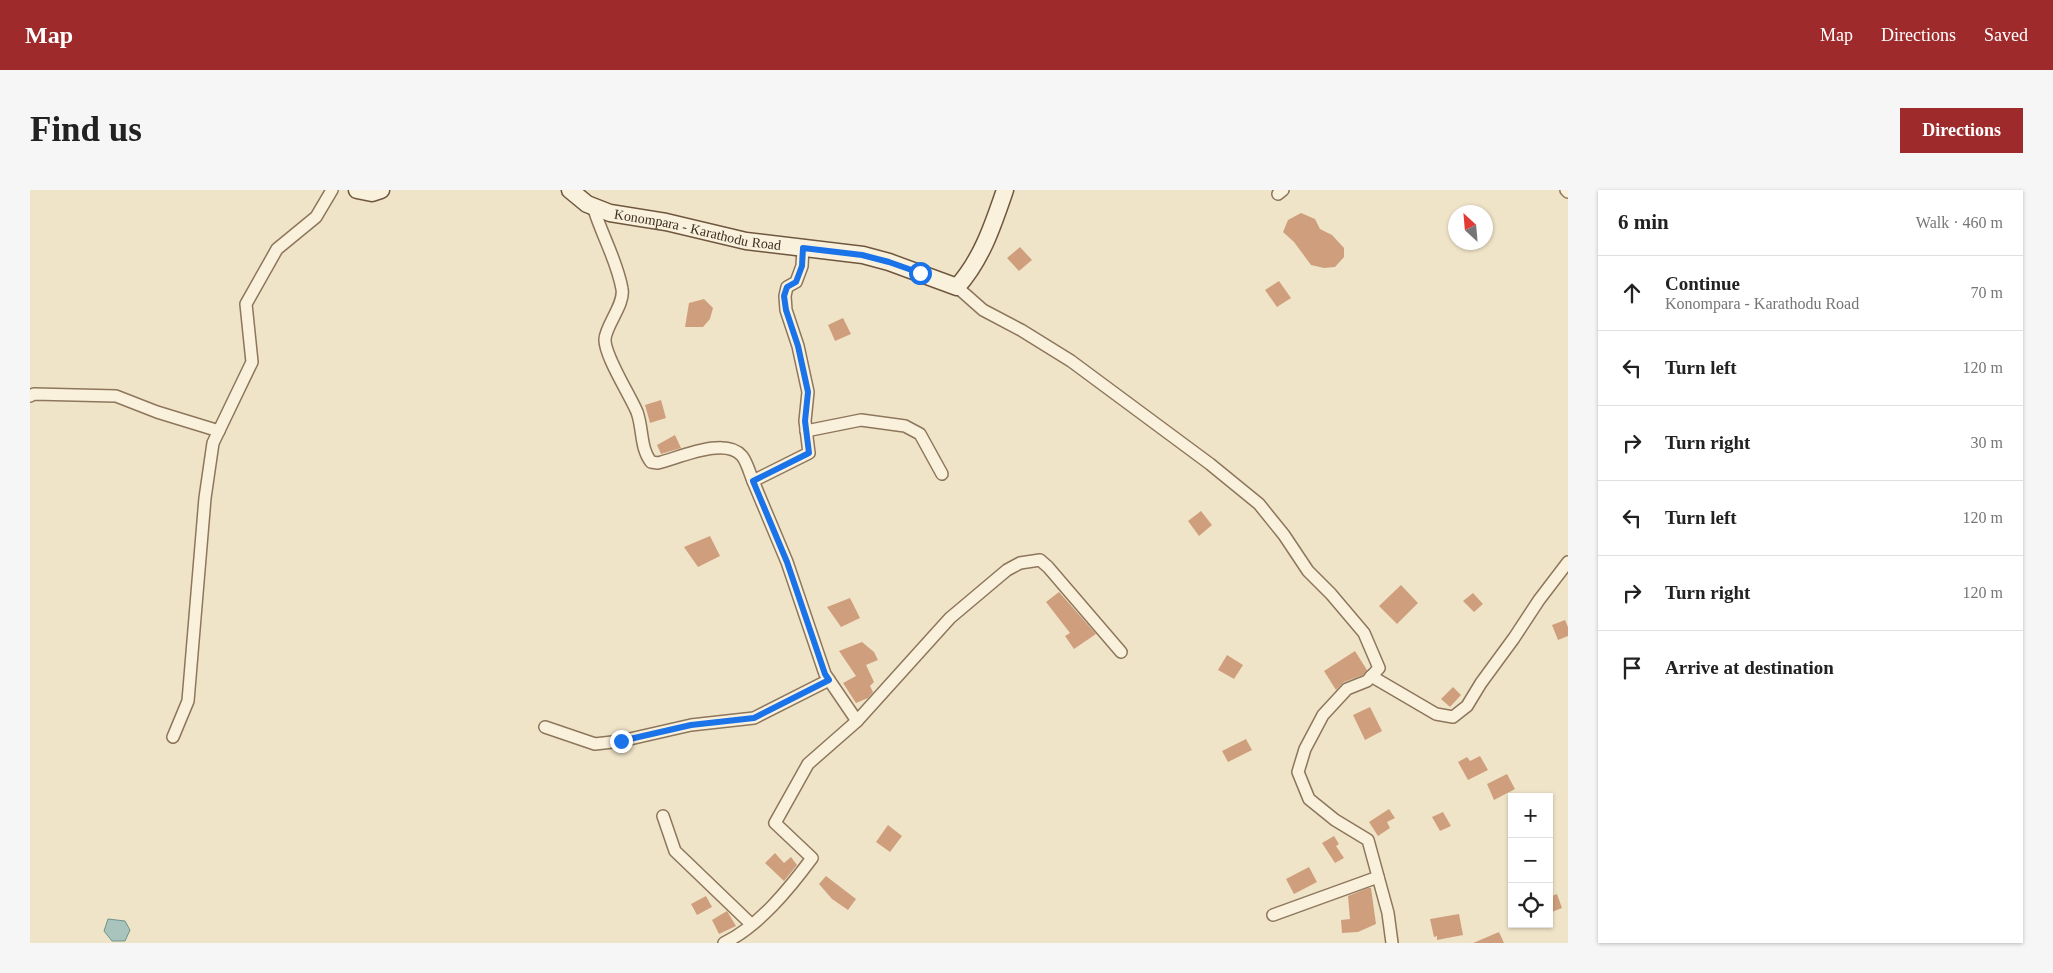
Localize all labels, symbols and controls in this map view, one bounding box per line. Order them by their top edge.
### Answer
text: Map [25,22,73,48]
text: Map [1820,25,1853,45]
text: Directions [1881,25,1956,45]
text: Saved [1984,25,2028,45]
button: Directions [1900,108,2023,153]
text: Find us [30,110,142,149]
north arrow [1448,205,1493,250]
street label: Konompara - Karathodu Road [613,207,782,253]
text: 6 min [1618,210,1669,234]
text: Walk · 460 m [1916,214,2003,231]
route start [909,262,932,285]
text: Continue [1665,273,1740,294]
icon: ahead [1618,279,1646,307]
text: 70 m [1971,284,2003,301]
text: Konompara - Karathodu Road [1665,295,1859,312]
icon: left [1618,354,1646,382]
text: Turn left [1665,357,1737,378]
text: 120 m [1963,359,2003,376]
icon: right [1618,429,1646,457]
text: Turn right [1665,432,1750,453]
text: 30 m [1971,434,2003,451]
icon: left [1618,504,1646,532]
text: Turn left [1665,507,1737,528]
text: 120 m [1963,509,2003,526]
icon: right [1618,579,1646,607]
text: Turn right [1665,582,1750,603]
text: 120 m [1963,584,2003,601]
icon: arrive [1618,654,1646,682]
text: Arrive at destination [1665,657,1834,678]
route end [610,730,633,753]
map controls [1508,793,1553,928]
button: + [1508,793,1553,838]
button: − [1508,838,1553,883]
button: locate [1508,883,1553,928]

